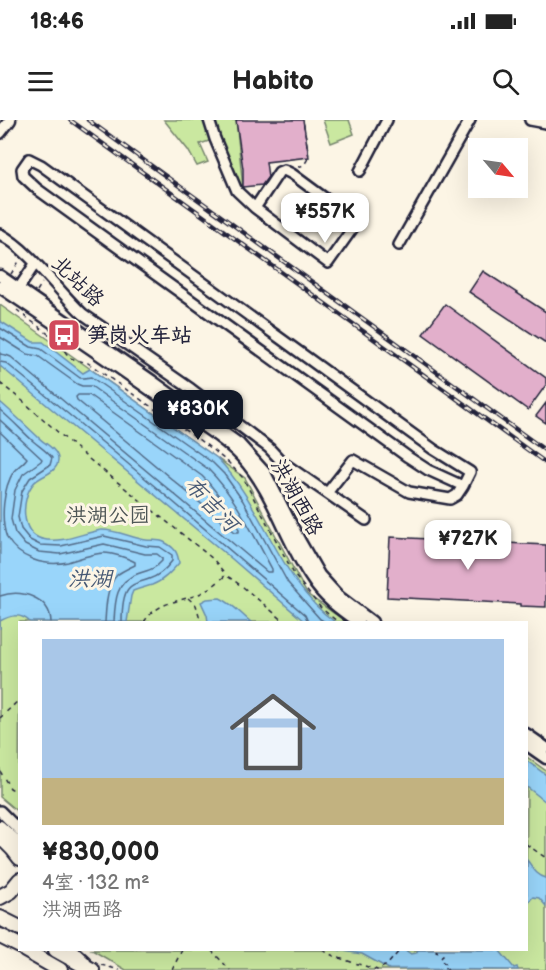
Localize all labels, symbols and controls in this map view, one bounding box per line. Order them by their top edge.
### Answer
text: 18:46 [30,8,84,35]
icon: menu [24,65,57,98]
text: Habito [232,65,314,97]
icon: search [489,65,522,98]
north arrow [468,138,528,198]
map controls [468,138,528,198]
pin: ¥557K [283,193,367,244]
text: ¥557K [295,200,355,224]
street label: 北站路 [46,250,109,312]
bus stop icon: 笋岗火车站 [46,317,82,353]
place label: 笋岗火车站 [87,323,192,348]
pin: ¥830K [156,390,240,441]
text: ¥830K [167,397,229,421]
street label: 洪湖西路 [265,454,328,540]
water label: 布吉河 [178,472,246,540]
park label: 洪湖公园 [66,503,150,528]
pin: ¥727K [426,520,510,571]
text: ¥727K [438,527,498,551]
water label: 洪湖 [68,566,114,593]
icon: home [219,678,327,786]
text: ¥830,000 [42,837,159,868]
text: 4室 · 132 m² [42,871,150,895]
text: 洪湖西路 [42,898,122,922]

